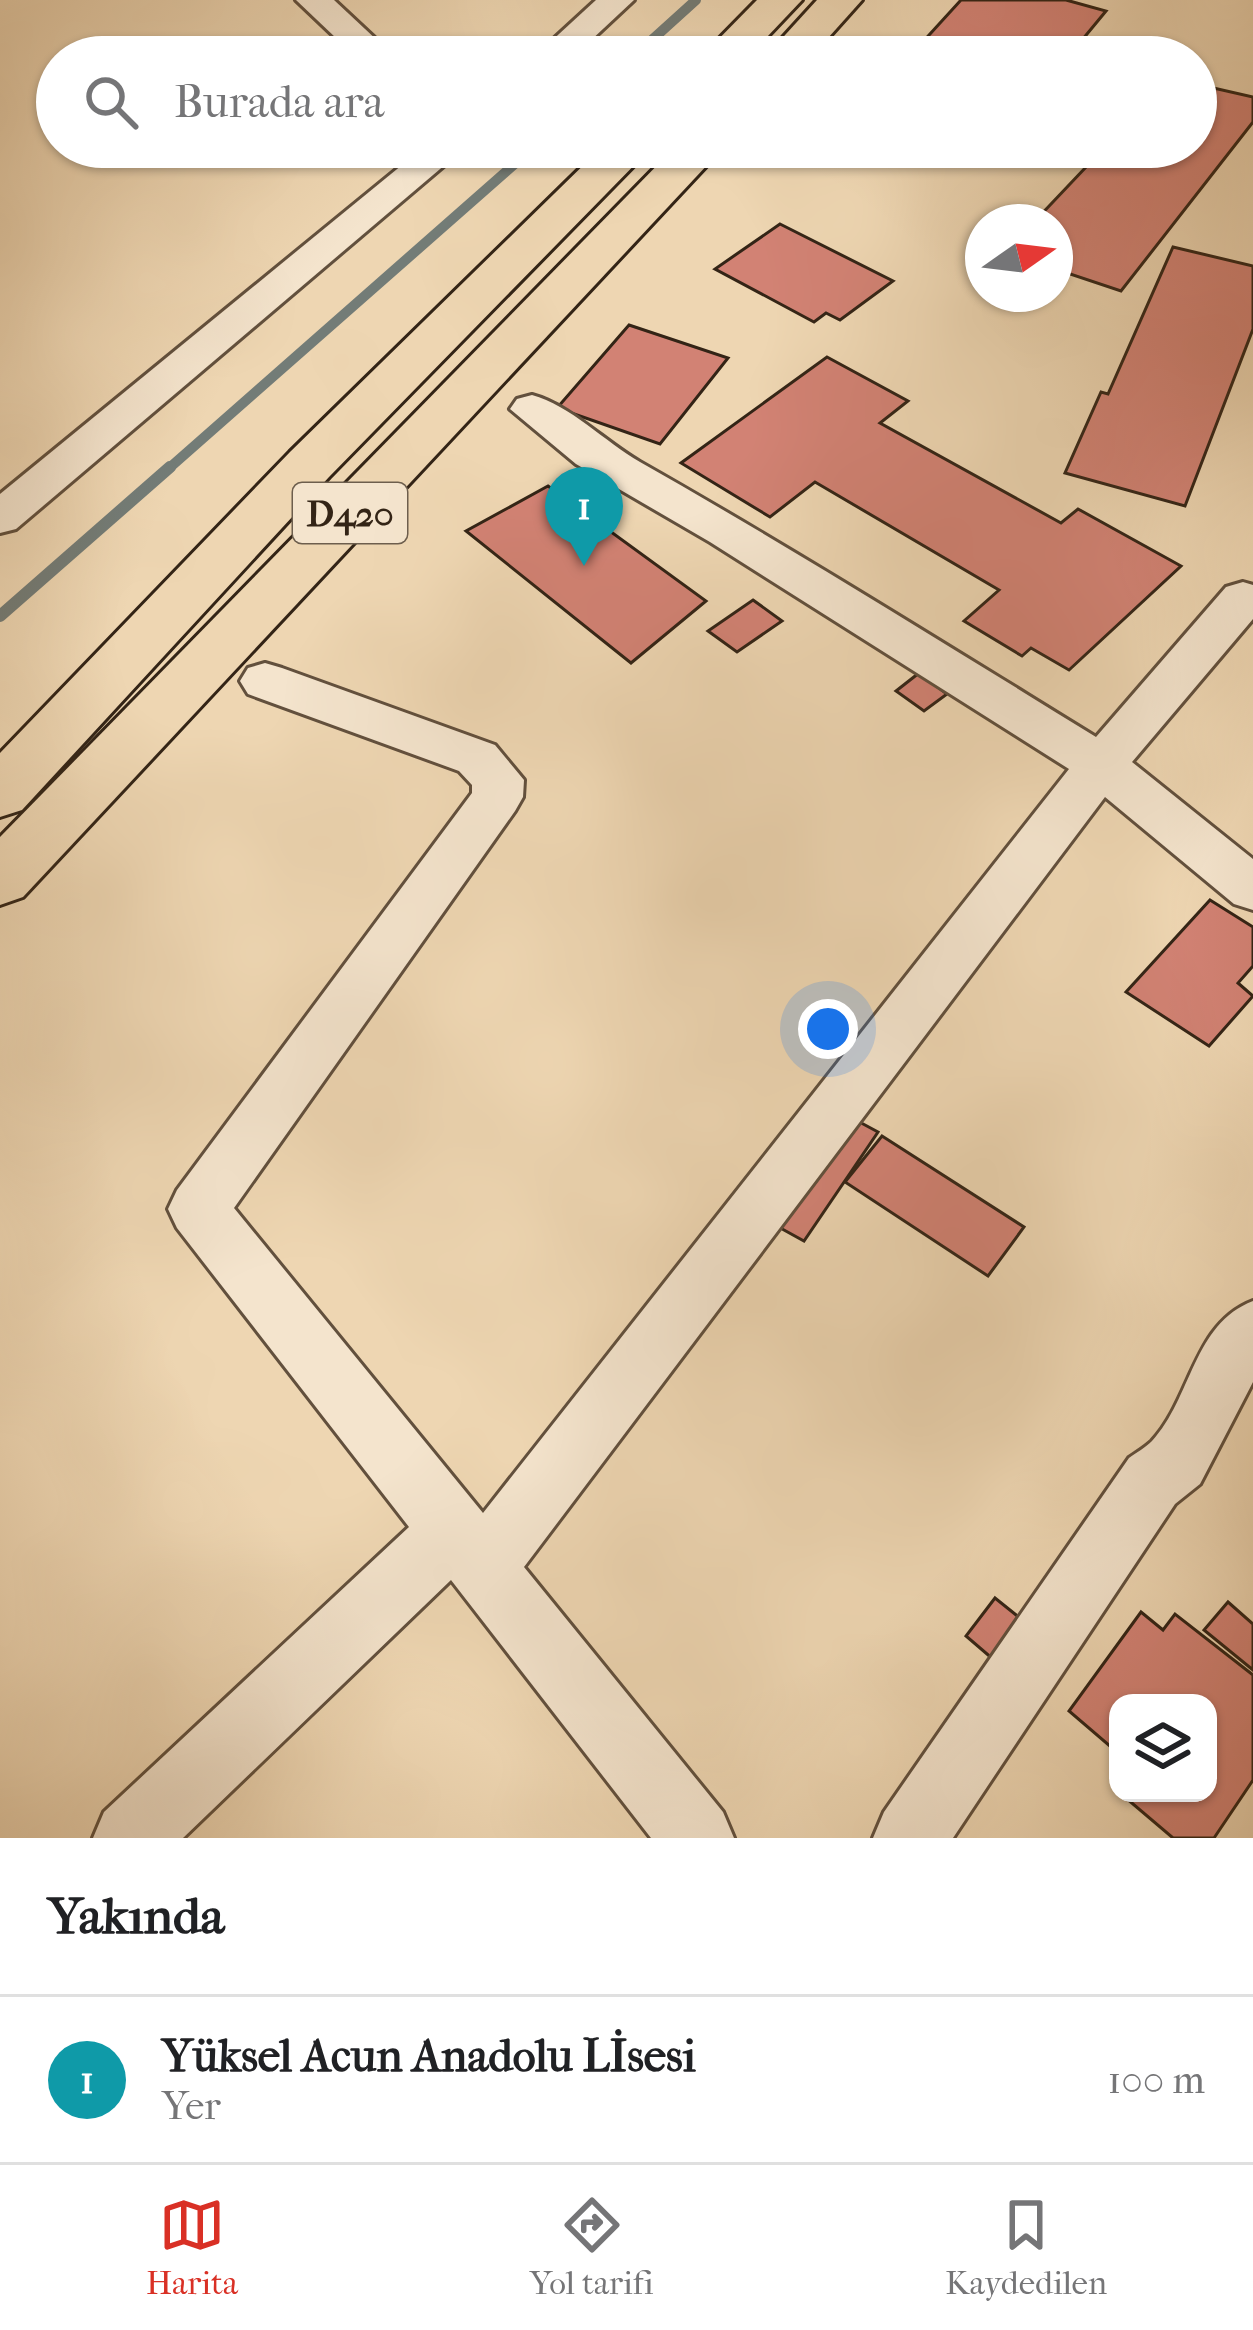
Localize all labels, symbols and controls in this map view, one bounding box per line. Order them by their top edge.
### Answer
search box [36,36,1217,168]
icon: search [78,69,144,135]
text: Burada ara [174,76,384,129]
north arrow [965,204,1073,312]
pin: 1 [545,467,623,566]
road number: D420 [293,483,407,543]
your location [798,999,858,1059]
map controls [1109,1694,1217,1802]
button: layers [1109,1694,1217,1802]
text: Yakında [48,1886,224,1946]
text: Yüksel Acun Anadolu Lİsesi [162,2030,696,2083]
text: 1 [80,2057,94,2103]
text: 100 m [1107,2057,1205,2103]
text: Yer [162,2083,221,2129]
tab: Harita [146,2192,238,2303]
tab: Yol tarifi [530,2192,653,2303]
tab: Kaydedilen [945,2192,1107,2303]

